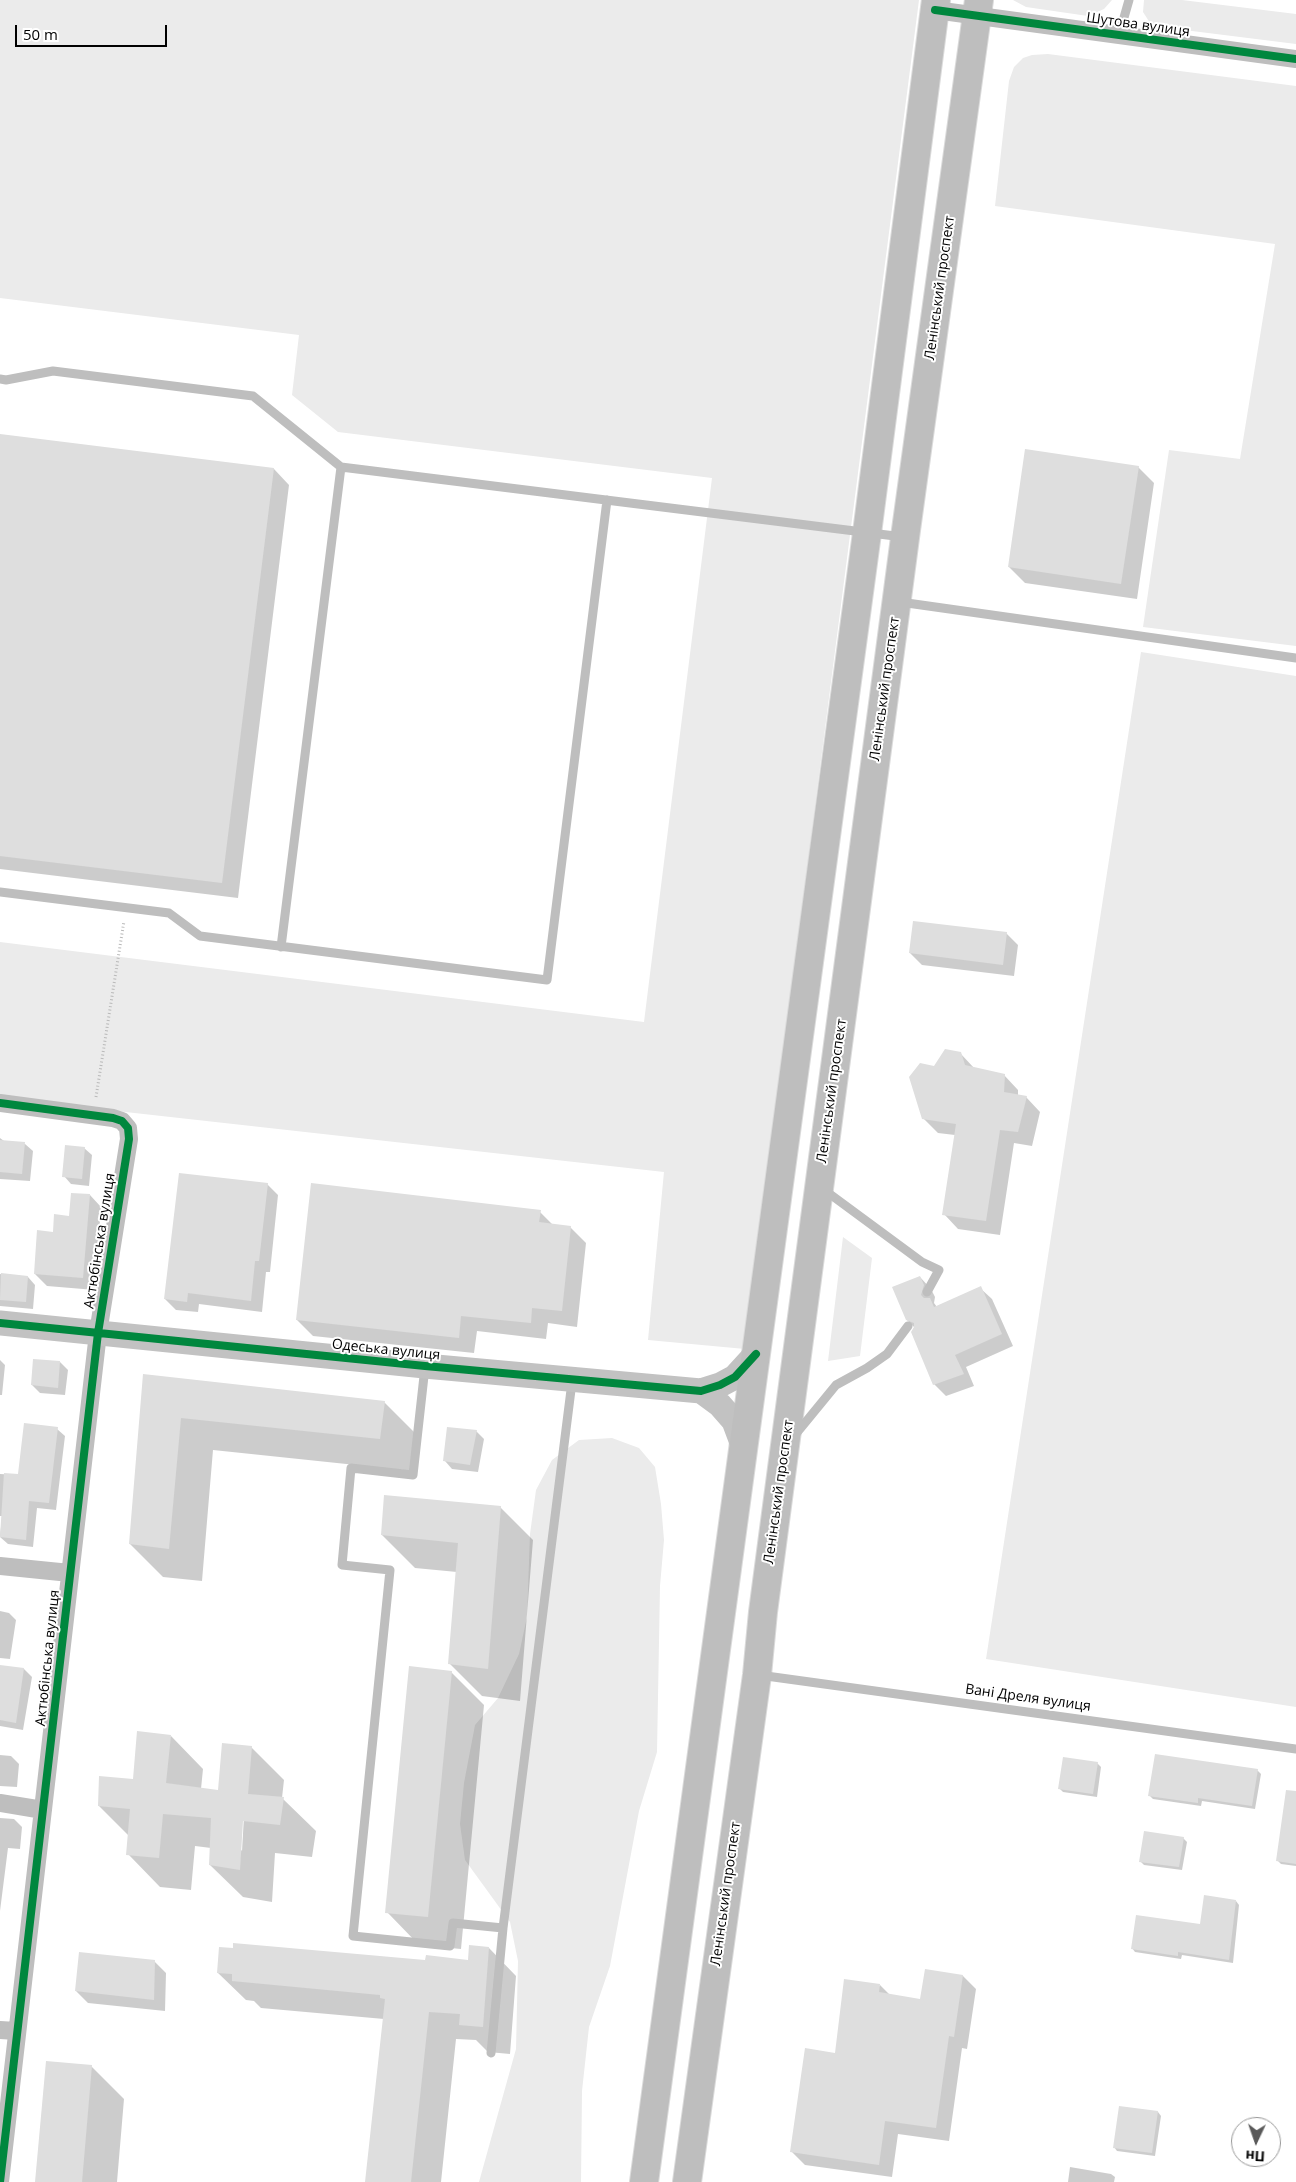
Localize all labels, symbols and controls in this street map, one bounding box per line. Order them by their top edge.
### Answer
street label: Шутова вулиця [1085,9,1191,41]
scale bar [18,15,170,47]
text: 50 m [23,24,58,44]
street label: Ленінський проспект [922,215,958,361]
street label: Ленінський проспект [867,616,903,762]
street label: Ленінський проспект [814,1018,850,1164]
street label: Актюбінська вулиця [81,1172,119,1310]
street label: Одеська вулиця [331,1336,441,1364]
street label: Ленінський проспект [761,1419,797,1565]
street label: Актюбінська вулиця [32,1589,64,1727]
street label: Вані Дреля вулиця [964,1681,1092,1715]
street label: Ленінський проспект [708,1821,744,1967]
north arrow [1231,2117,1281,2167]
text: Пн [1245,2146,1266,2166]

